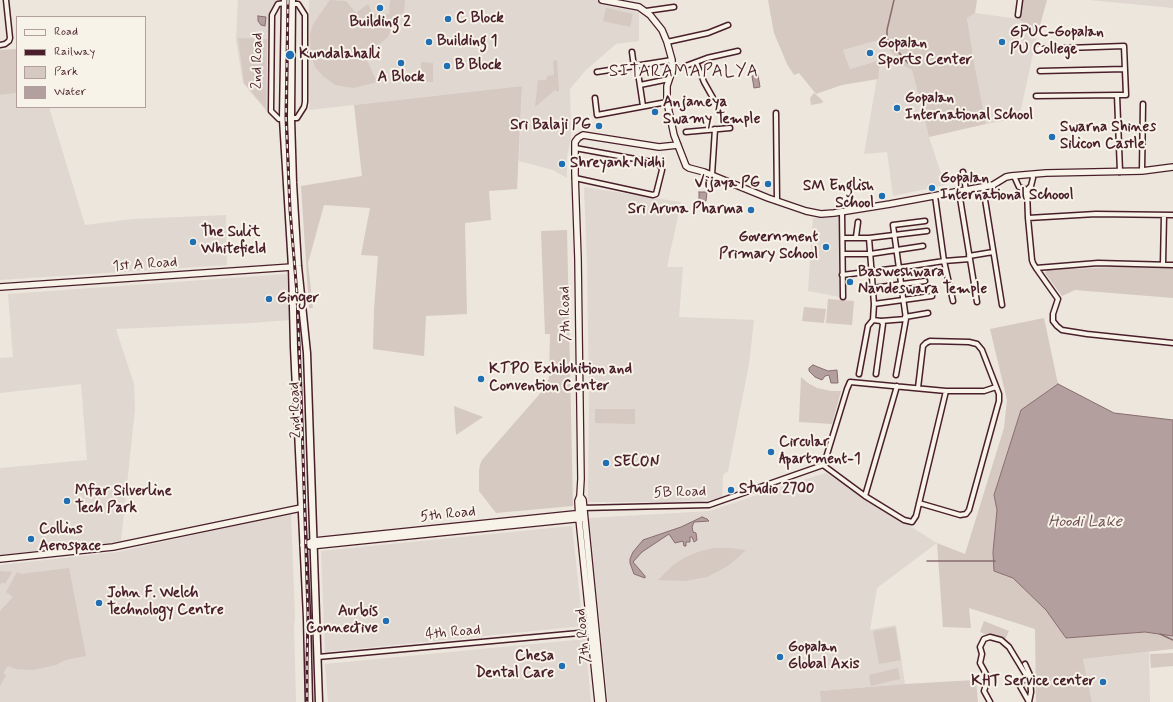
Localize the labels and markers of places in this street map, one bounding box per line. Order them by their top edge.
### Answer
marker: Building 2 [375,3,385,13]
place label: C Block [456,10,504,28]
place label: Building 2 [349,14,411,32]
marker: C Block [443,14,453,24]
place label: GPUC-Gopalan PU College [1010,24,1104,59]
place label: Building 1 [437,33,497,51]
place label: Gopalan Sports Center [878,35,972,70]
marker: Building 1 [424,37,434,47]
marker: GPUC-Gopalan PU College [997,37,1007,47]
place label: Kundalahalli [299,46,380,64]
marker: Gopalan Sports Center [865,48,875,58]
marker: Kundalahalli [284,49,296,61]
place label: B Block [455,57,502,75]
marker: A Block [396,58,406,68]
marker: B Block [442,61,452,71]
place label: A Block [378,69,424,87]
place label: Gopalan International School [905,90,1033,125]
place label: Anjaneya Swamy Temple [663,94,760,129]
marker: Gopalan International School [892,103,902,113]
marker: Anjaneya Swamy Temple [650,107,660,117]
place label: Sri Balaji PG [510,117,591,135]
place label: Swarna Shines Silicon Castle [1060,119,1156,154]
marker: Sri Balaji PG [594,121,604,131]
marker: Swarna Shines Silicon Castle [1047,132,1057,142]
place label: Shreyank Nidhi [570,155,665,173]
marker: Shreyank Nidhi [557,159,567,169]
place label: Gopalan International Schoool [940,170,1073,205]
place label: Vijaya PG [695,175,760,193]
place label: SM English School [803,178,874,213]
marker: Vijaya PG [763,179,773,189]
marker: Gopalan International Schoool [927,183,937,193]
marker: SM English School [877,191,887,201]
place label: Sri Aruna Pharma [628,201,743,219]
marker: Sri Aruna Pharma [746,205,756,215]
place label: The Sulit Whitefield [201,224,266,259]
place label: Government Primary School [719,229,818,264]
marker: The Sulit Whitefield [188,237,198,247]
marker: Government Primary School [821,242,831,252]
place label: Basweshwara Nandeswara Temple [858,264,987,299]
marker: Basweshwara Nandeswara Temple [845,277,855,287]
place label: Ginger [277,290,319,308]
marker: Ginger [264,294,274,304]
place label: KTPO Exhibhition and Convention Center [489,361,632,396]
marker: KTPO Exhibhition and Convention Center [476,374,486,384]
place label: Circular Apartment-1 [779,434,861,469]
marker: Circular Apartment-1 [766,447,776,457]
place label: SECON [614,454,659,472]
marker: SECON [601,458,611,468]
place label: Studio 2700 [739,481,814,499]
place label: Mfar Silverline Tech Park [75,483,172,518]
marker: Studio 2700 [726,485,736,495]
marker: Mfar Silverline Tech Park [62,496,72,506]
place label: Collins Aerospace [39,521,101,556]
marker: Collins Aerospace [26,534,36,544]
place label: John F. Welch Technology Centre [107,585,224,620]
marker: John F. Welch Technology Centre [94,598,104,608]
place label: Aurbis Connective [306,603,378,638]
marker: Aurbis Connective [381,616,391,626]
place label: Gopalan Global Axis [788,639,859,674]
place label: Chesa Dental Care [476,648,554,683]
marker: Gopalan Global Axis [775,652,785,662]
marker: Chesa Dental Care [557,661,567,671]
place label: KHT Service center [971,673,1095,691]
marker: KHT Service center [1098,677,1108,687]

